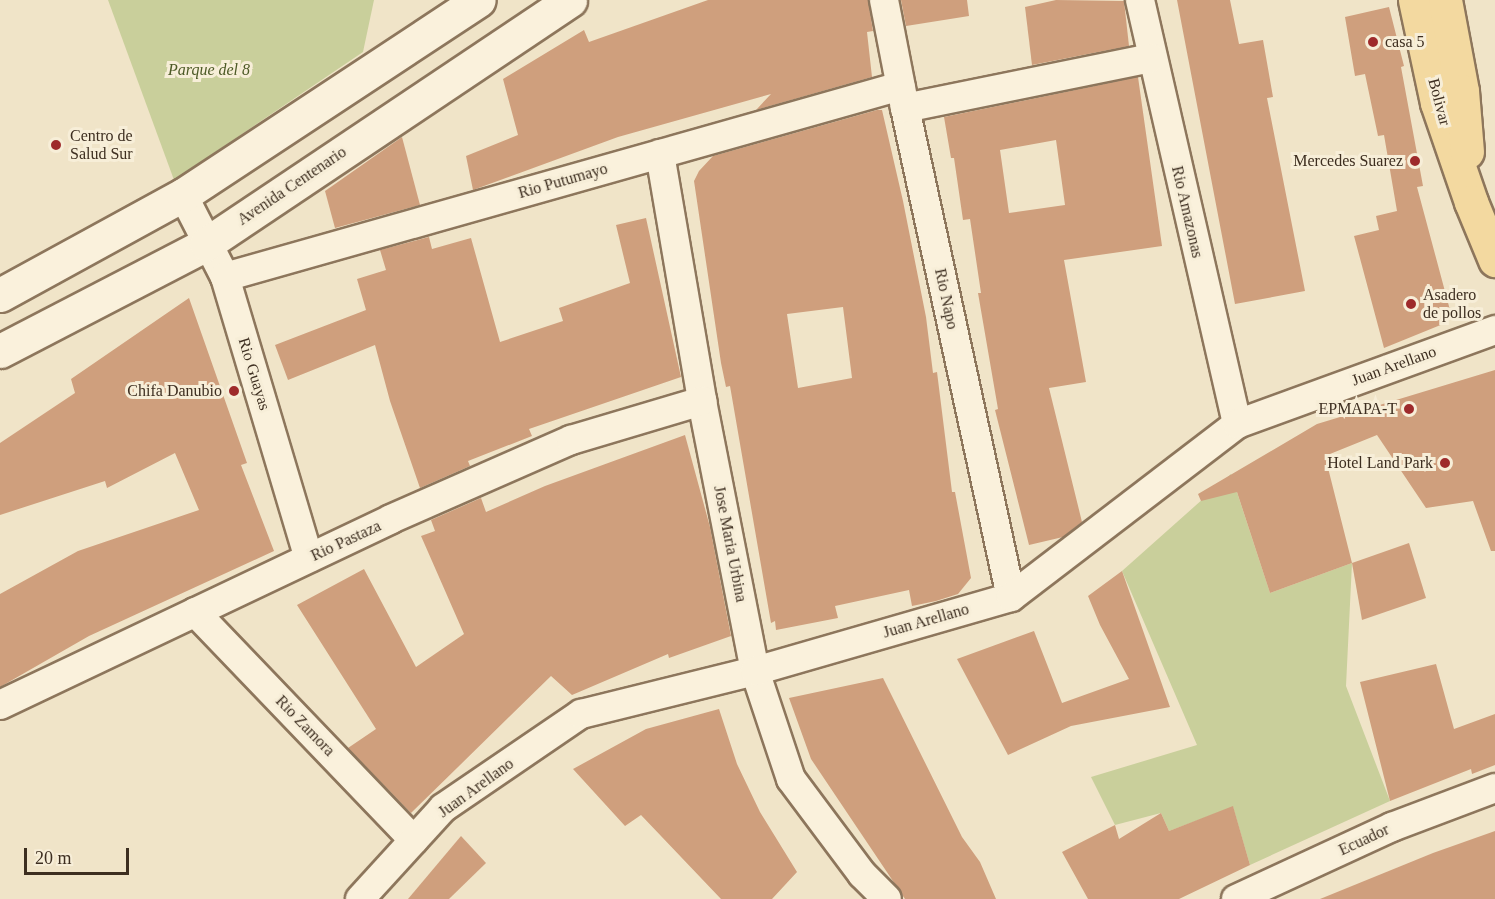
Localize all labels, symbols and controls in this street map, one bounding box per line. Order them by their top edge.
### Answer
place label: casa 5 [1385,32,1425,52]
marker: casa 5 [1366,35,1380,49]
park label: Parque del 8 [168,60,250,80]
street label: Bolivar [1424,76,1454,128]
place label: Centro de Salud Sur [70,126,133,164]
marker: Centro de Salud Sur [47,136,65,154]
street label: Avenida Centenario [234,142,350,230]
place label: Mercedes Suarez [1293,151,1403,171]
marker: Mercedes Suarez [1408,154,1422,168]
street label: Rio Putumayo [516,159,610,203]
street label: Rio Amazonas [1167,164,1207,260]
street label: Rio Napo [930,267,962,331]
place label: Asadero de pollos [1423,285,1481,323]
marker: Asadero de pollos [1404,297,1418,311]
street label: Rio Guayas [234,335,274,413]
street label: Juan Arellano [1349,342,1439,390]
place label: Chifa Danubio [127,381,222,401]
marker: Chifa Danubio [227,384,241,398]
place label: EPMAPA-T [1318,399,1397,419]
marker: EPMAPA-T [1402,402,1416,416]
place label: Hotel Land Park [1327,453,1433,473]
marker: Hotel Land Park [1438,456,1452,470]
street label: Jose Maria Urbina [709,484,751,604]
street label: Rio Pastaza [308,516,384,566]
street label: Juan Arellano [880,599,972,643]
street label: Rio Zamora [271,692,339,760]
street label: Juan Arellano [434,754,518,822]
street label: Ecuador [1336,820,1392,860]
scale bar [27,836,132,874]
text: 20 m [35,848,72,868]

